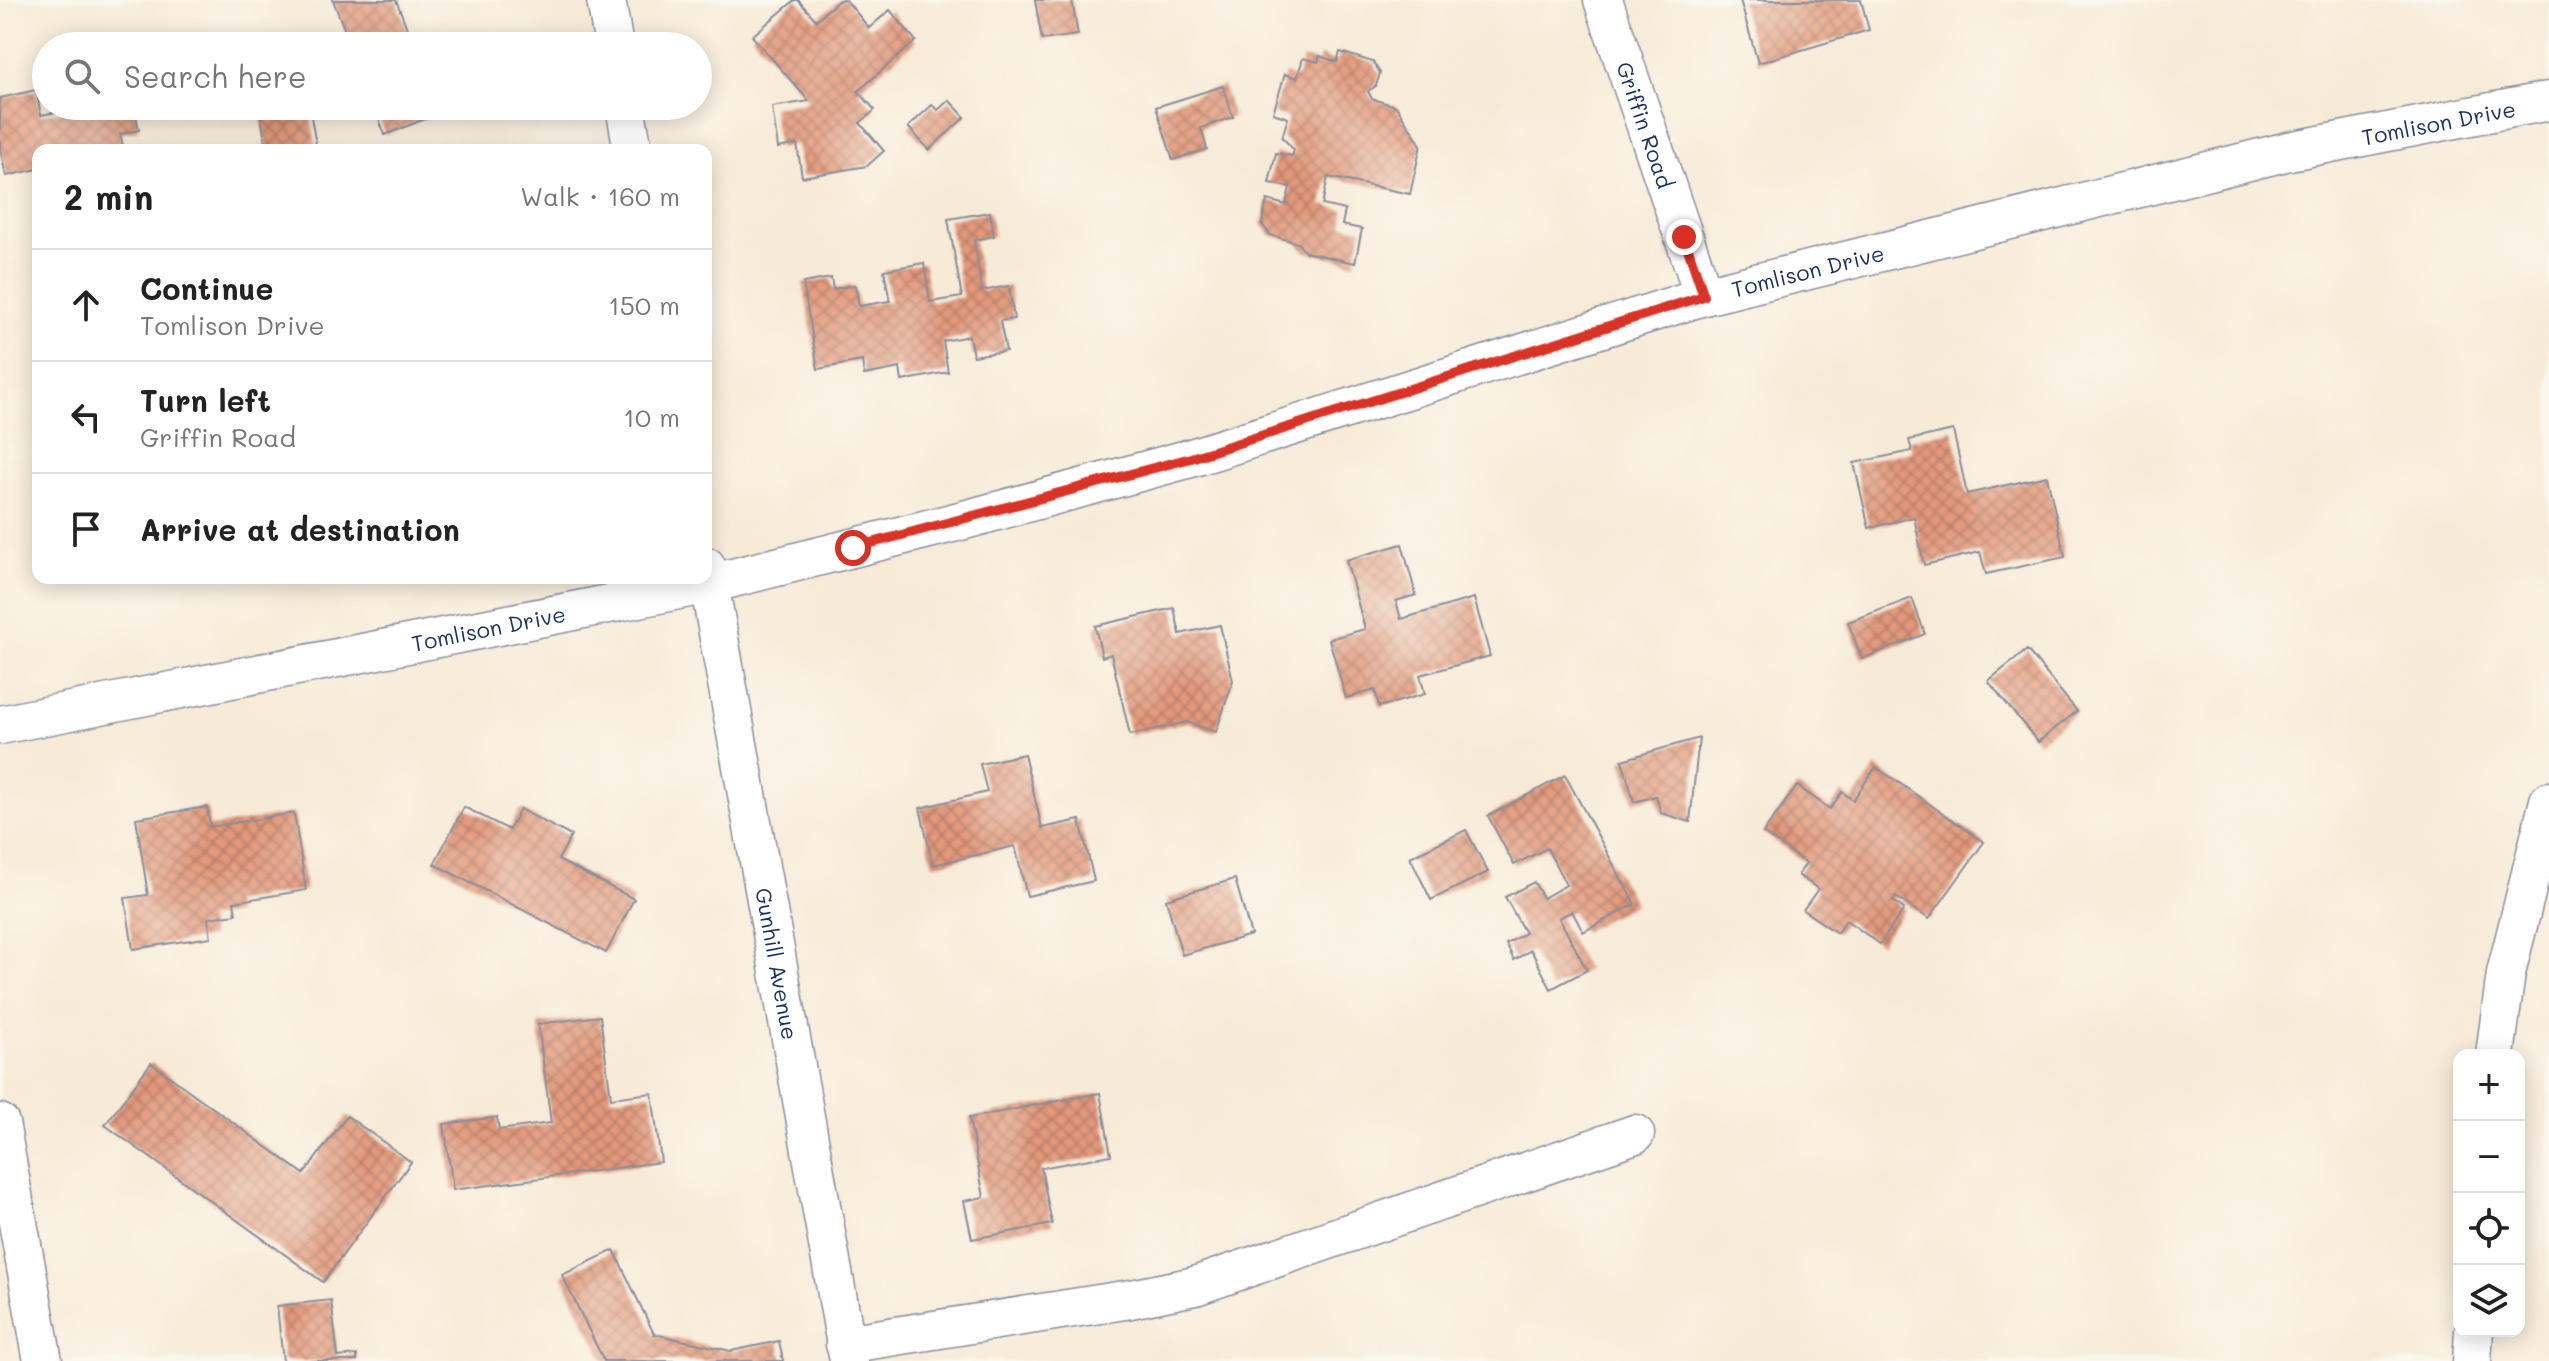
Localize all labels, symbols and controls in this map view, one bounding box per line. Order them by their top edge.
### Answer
search box [32,32,712,120]
icon: search [60,54,104,98]
text: Search here [124,56,307,96]
street label: Griffin Road [1611,58,1681,192]
street label: Tomlison Drive [2359,93,2518,151]
text: 2 min [64,174,153,219]
text: Walk · 160 m [520,179,680,213]
route end [1666,219,1702,255]
street label: Tomlison Drive [1728,237,1887,303]
text: Continue [140,268,273,308]
icon: ahead [64,283,108,327]
text: 150 m [608,288,680,322]
text: Tomlison Drive [140,308,325,342]
text: Turn left [140,380,271,420]
icon: left [64,395,108,439]
text: 10 m [623,400,680,434]
text: Griffin Road [140,420,296,454]
icon: arrive [64,507,108,551]
text: Arrive at destination [140,509,460,549]
route start [835,530,871,566]
street label: Tomlison Drive [409,598,568,657]
street label: Gunhill Avenue [750,885,805,1042]
map controls [2453,1049,2525,1337]
button: + [2453,1049,2525,1121]
button: − [2453,1121,2525,1193]
button: locate [2453,1193,2525,1265]
button: layers [2453,1265,2525,1337]

